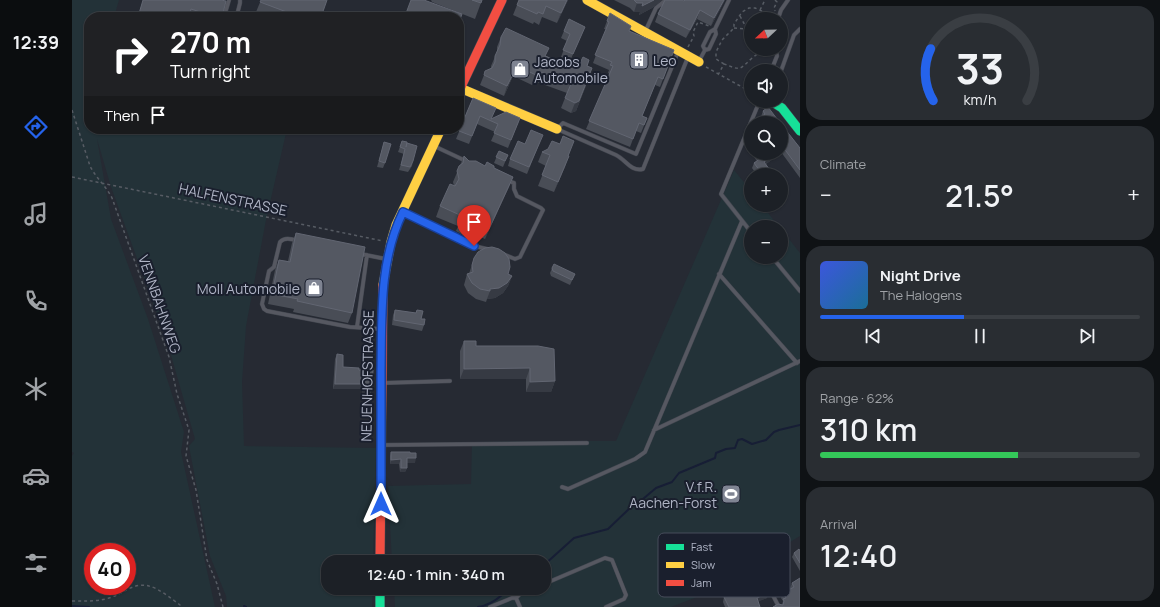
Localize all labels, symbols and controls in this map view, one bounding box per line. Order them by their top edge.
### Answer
north arrow [744,12,788,56]
map controls [744,12,788,264]
text: 270 m [170,23,251,61]
icon: right [104,28,156,80]
text: 12:39 [13,30,59,54]
text: 33 [956,40,1004,96]
building icon: Leo [628,49,650,71]
place label: Leo [653,51,677,70]
place label: Jacobs Automobile [534,52,608,87]
shop icon: Jacobs Automobile [509,58,531,80]
text: Turn right [170,59,251,83]
button: sound [744,64,788,108]
text: km/h [963,90,997,109]
icon: arrive [147,104,169,126]
text: Then [104,105,139,126]
icon: directions [22,113,50,141]
button: search [744,116,788,160]
text: Climate [820,155,866,173]
button: + [744,168,788,212]
text: 21.5° [945,175,1014,216]
street label: HALFENSTRASSE [177,178,289,220]
text: − [820,180,832,210]
text: + [1127,180,1140,210]
icon: music [22,200,50,228]
pin [457,205,491,246]
icon: arrive [463,211,485,233]
button: − [744,220,788,264]
street label: VENNBAHNWEG [134,252,186,356]
text: Night Drive [880,265,961,286]
shop icon: Moll Automobile [303,277,325,299]
place label: Moll Automobile [197,279,300,298]
text: The Halogens [880,286,962,304]
icon: phone [22,287,50,315]
street label: NEUENHOFSTRASSE [356,310,378,442]
icon: previous [862,325,884,347]
icon: pause [969,325,991,347]
icon: next [1076,325,1098,347]
icon: climate [22,375,50,403]
text: Range · 62% [820,389,894,407]
text: 310 km [820,409,917,450]
icon: car [22,462,50,490]
place label: V.f.R. Aachen-Forst [629,477,717,512]
position arrow [360,483,402,525]
sports icon: V.f.R. Aachen-Forst [720,483,742,505]
text: Arrival [820,515,857,533]
legend [658,533,790,597]
text: 12:40 [820,535,897,576]
text: Fast [691,539,713,554]
speed limit sign: 40 [84,543,136,595]
icon: filters [22,549,50,577]
text: Slow [691,557,716,572]
text: 12:40 · 1 min · 340 m [367,564,505,585]
text: Jam [691,575,712,590]

